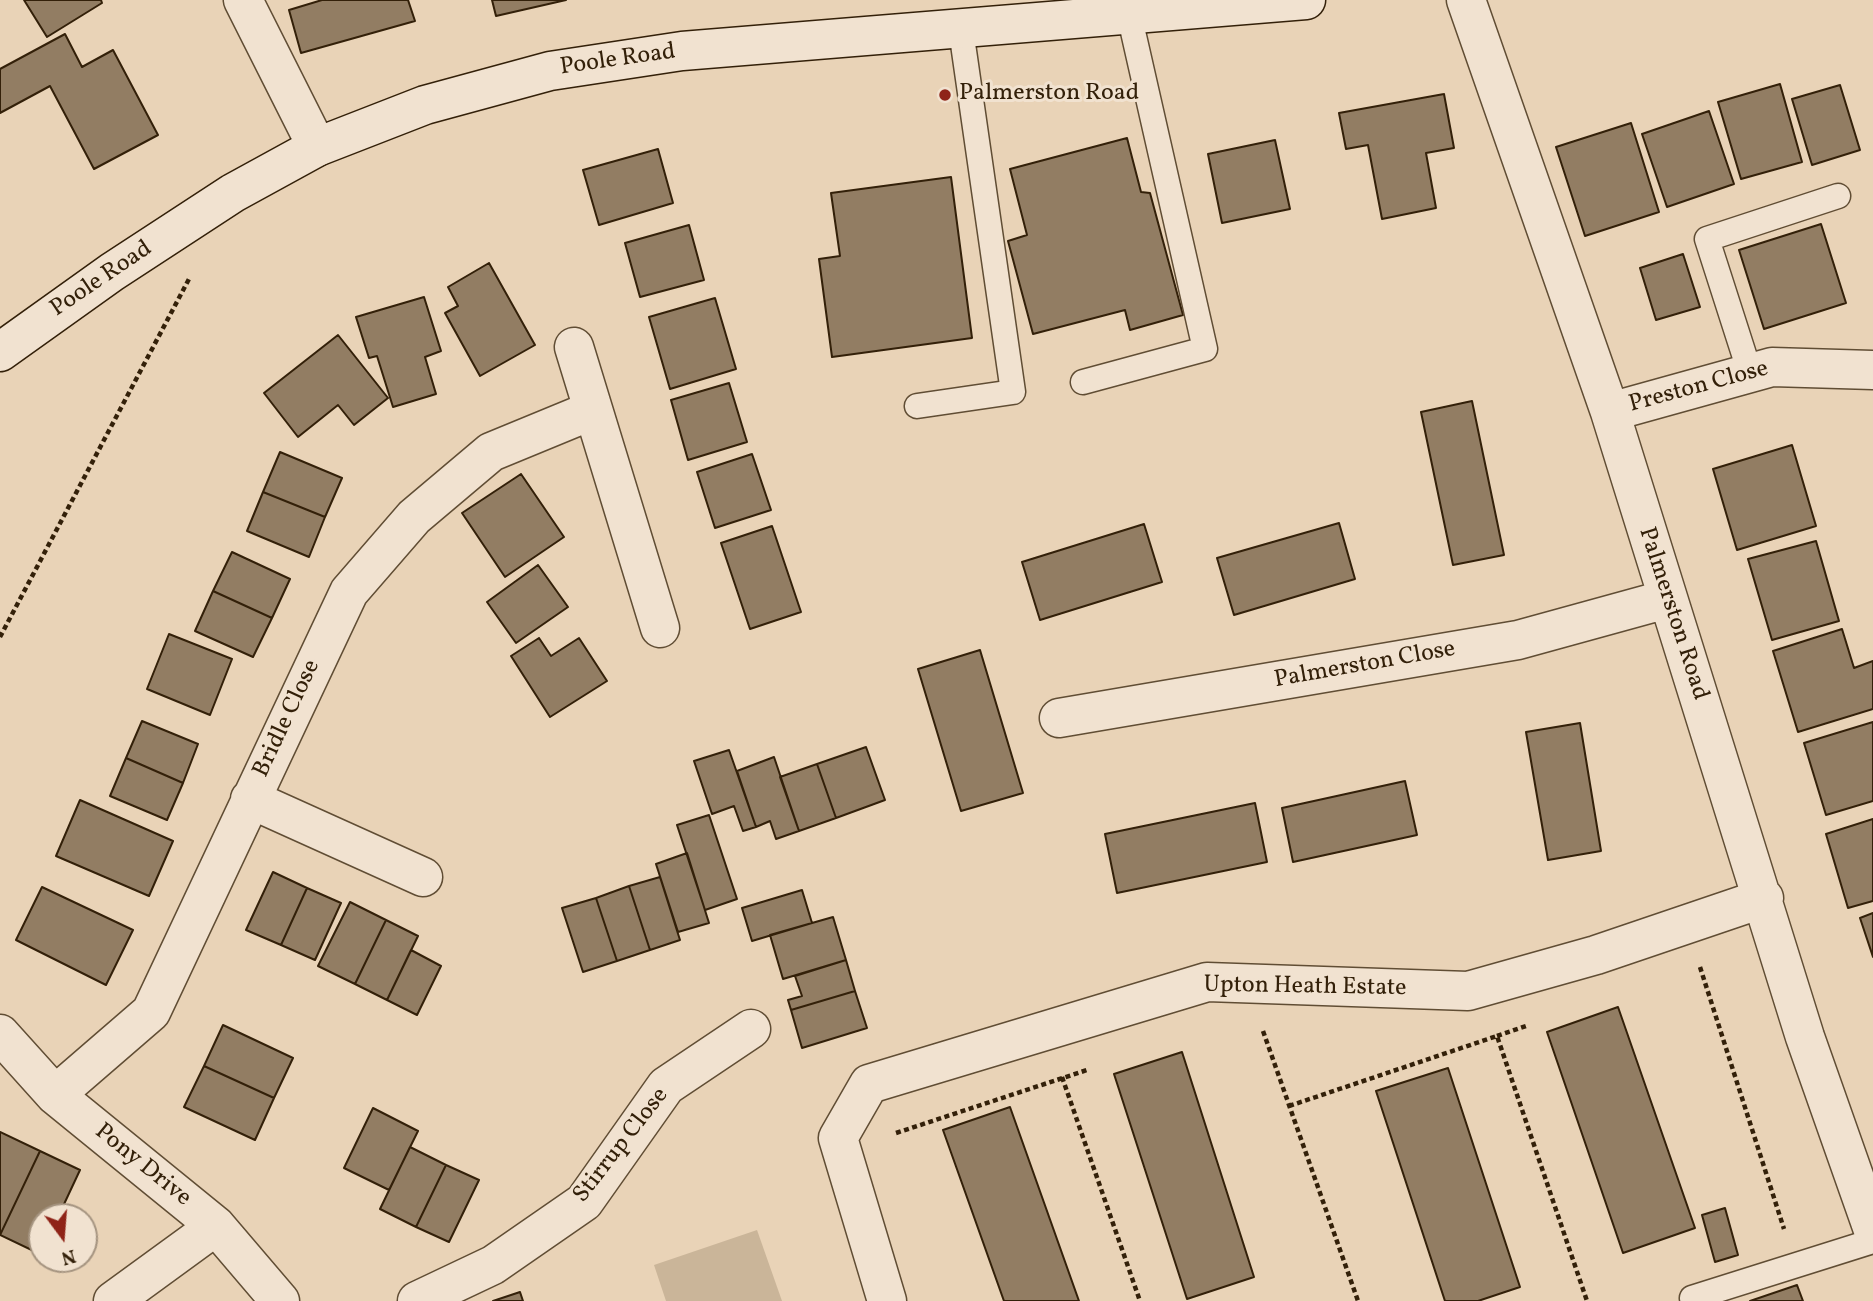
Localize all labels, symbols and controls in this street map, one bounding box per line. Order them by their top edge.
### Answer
street label: Poole Road [558,39,678,83]
place label: Palmerston Road [959,81,1139,109]
marker: Palmerston Road [937,87,953,103]
street label: Poole Road [46,236,158,324]
street label: Preston Close [1626,356,1772,420]
street label: Palmerston Road [1630,524,1714,704]
street label: Palmerston Close [1272,636,1458,696]
street label: Bridle Close [248,656,328,782]
street label: Upton Heath Estate [1203,972,1407,1004]
street label: Stirrup Close [568,1083,676,1209]
street label: Pony Drive [88,1118,196,1214]
north arrow [28,1203,98,1273]
text: N [58,1242,78,1271]

